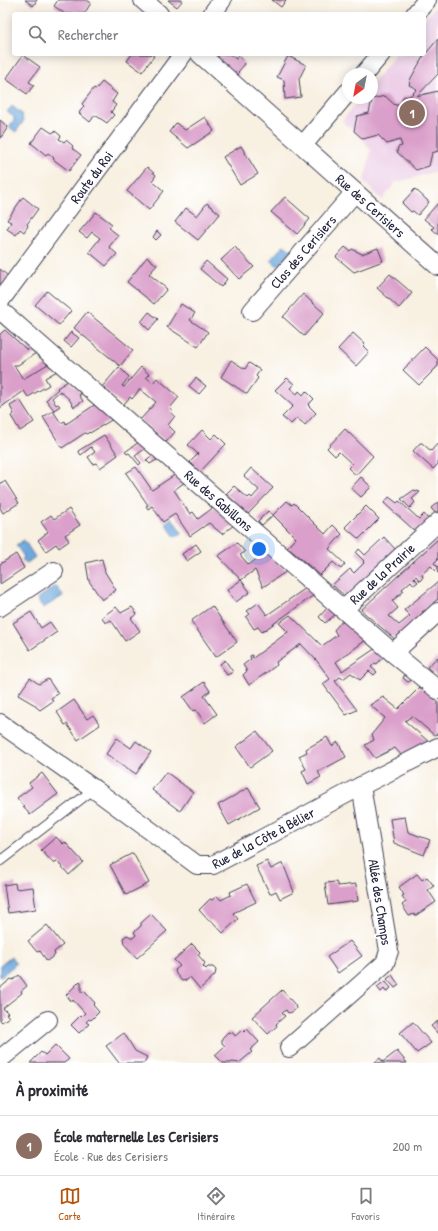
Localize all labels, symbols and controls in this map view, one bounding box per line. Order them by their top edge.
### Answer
search box [12,12,426,56]
icon: search [26,23,48,45]
text: Rechercher [58,24,119,45]
north arrow [342,68,378,104]
pin: 1 [399,98,425,128]
street label: Route du Roi [66,147,117,207]
street label: Rue des Cerisiers [332,169,409,241]
street label: Clos des Cerisiers [265,211,340,293]
street label: Rue des Gabillons [181,465,257,535]
street label: Rue de la Prairie [345,538,419,608]
your location [249,539,269,559]
street label: Rue de la Côte à Bélier [209,802,318,873]
street label: Allée des Champs [363,858,397,946]
text: À proximité [16,1078,88,1101]
text: École maternelle Les Cerisiers [54,1126,218,1147]
text: 1 [27,1137,31,1155]
text: 200 m [392,1137,422,1155]
text: École · Rue des Cerisiers [54,1147,168,1165]
tab: Carte [58,1185,81,1223]
tab: Itinéraire [197,1185,235,1223]
tab: Favoris [352,1185,380,1223]

